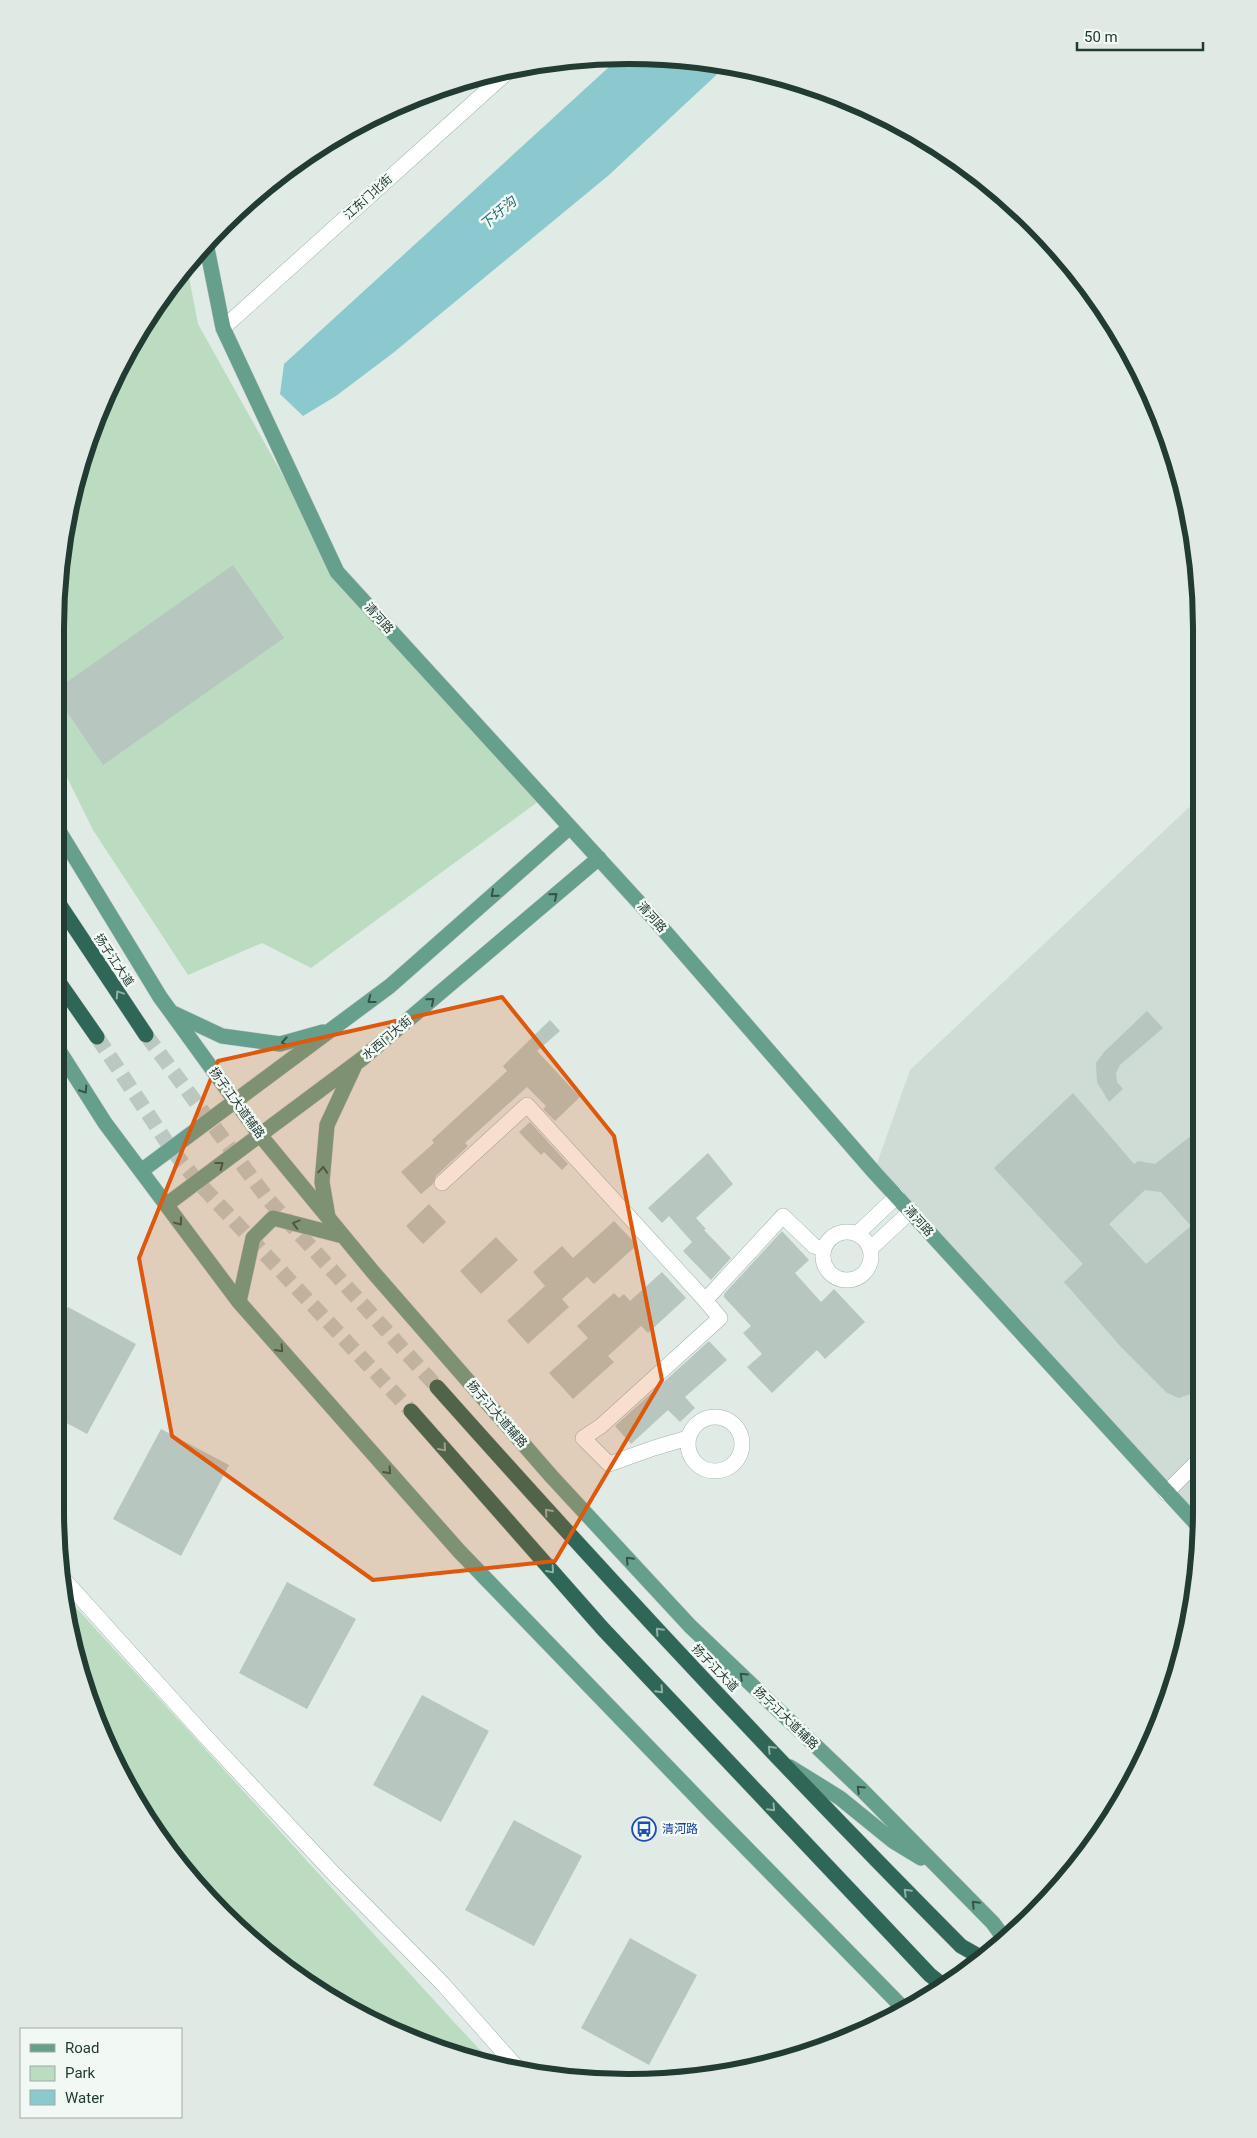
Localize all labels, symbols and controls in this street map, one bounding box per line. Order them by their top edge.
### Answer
scale bar [1077,20,1203,52]
text: 50 m [1084,28,1118,46]
street label: 江东门北街 [341,172,395,222]
water label: 下圩沟 [477,192,521,233]
street label: 清河路 [362,600,396,636]
one-way arrow [491,889,500,898]
one-way arrow [549,893,558,902]
street label: 清河路 [635,899,669,935]
street label: 扬子江大道 [91,931,137,989]
one-way arrow [116,990,125,1000]
one-way arrow [367,994,377,1003]
one-way arrow [425,998,434,1007]
street label: 水西门大街 [360,1013,414,1063]
one-way arrow [280,1037,289,1047]
street label: 扬子江大道辅路 [207,1065,267,1141]
one-way arrow [78,1085,88,1094]
one-way arrow [214,1163,223,1171]
one-way arrow [318,1166,329,1174]
street label: 清河路 [902,1203,936,1239]
one-way arrow [173,1216,182,1226]
one-way arrow [292,1219,300,1229]
one-way arrow [275,1344,284,1353]
street label: 扬子江大道辅路 [464,1378,530,1450]
one-way arrow [438,1443,447,1452]
one-way arrow [382,1465,391,1474]
one-way arrow [545,1508,554,1517]
one-way arrow [626,1557,635,1566]
one-way arrow [545,1565,554,1574]
one-way arrow [656,1627,665,1636]
street label: 扬子江大道 [689,1642,741,1694]
one-way arrow [740,1673,749,1682]
street label: 扬子江大道辅路 [751,1684,821,1752]
one-way arrow [654,1685,663,1694]
one-way arrow [768,1745,777,1754]
one-way arrow [857,1785,866,1794]
one-way arrow [766,1803,775,1812]
bus stop icon: 清河路 [631,1816,657,1842]
place label: 清河路 [662,1822,698,1836]
one-way arrow [904,1889,913,1898]
one-way arrow [971,1901,980,1910]
legend [20,2028,182,2118]
text: Road [65,2039,99,2057]
text: Park [65,2064,96,2082]
text: Water [65,2089,104,2107]

